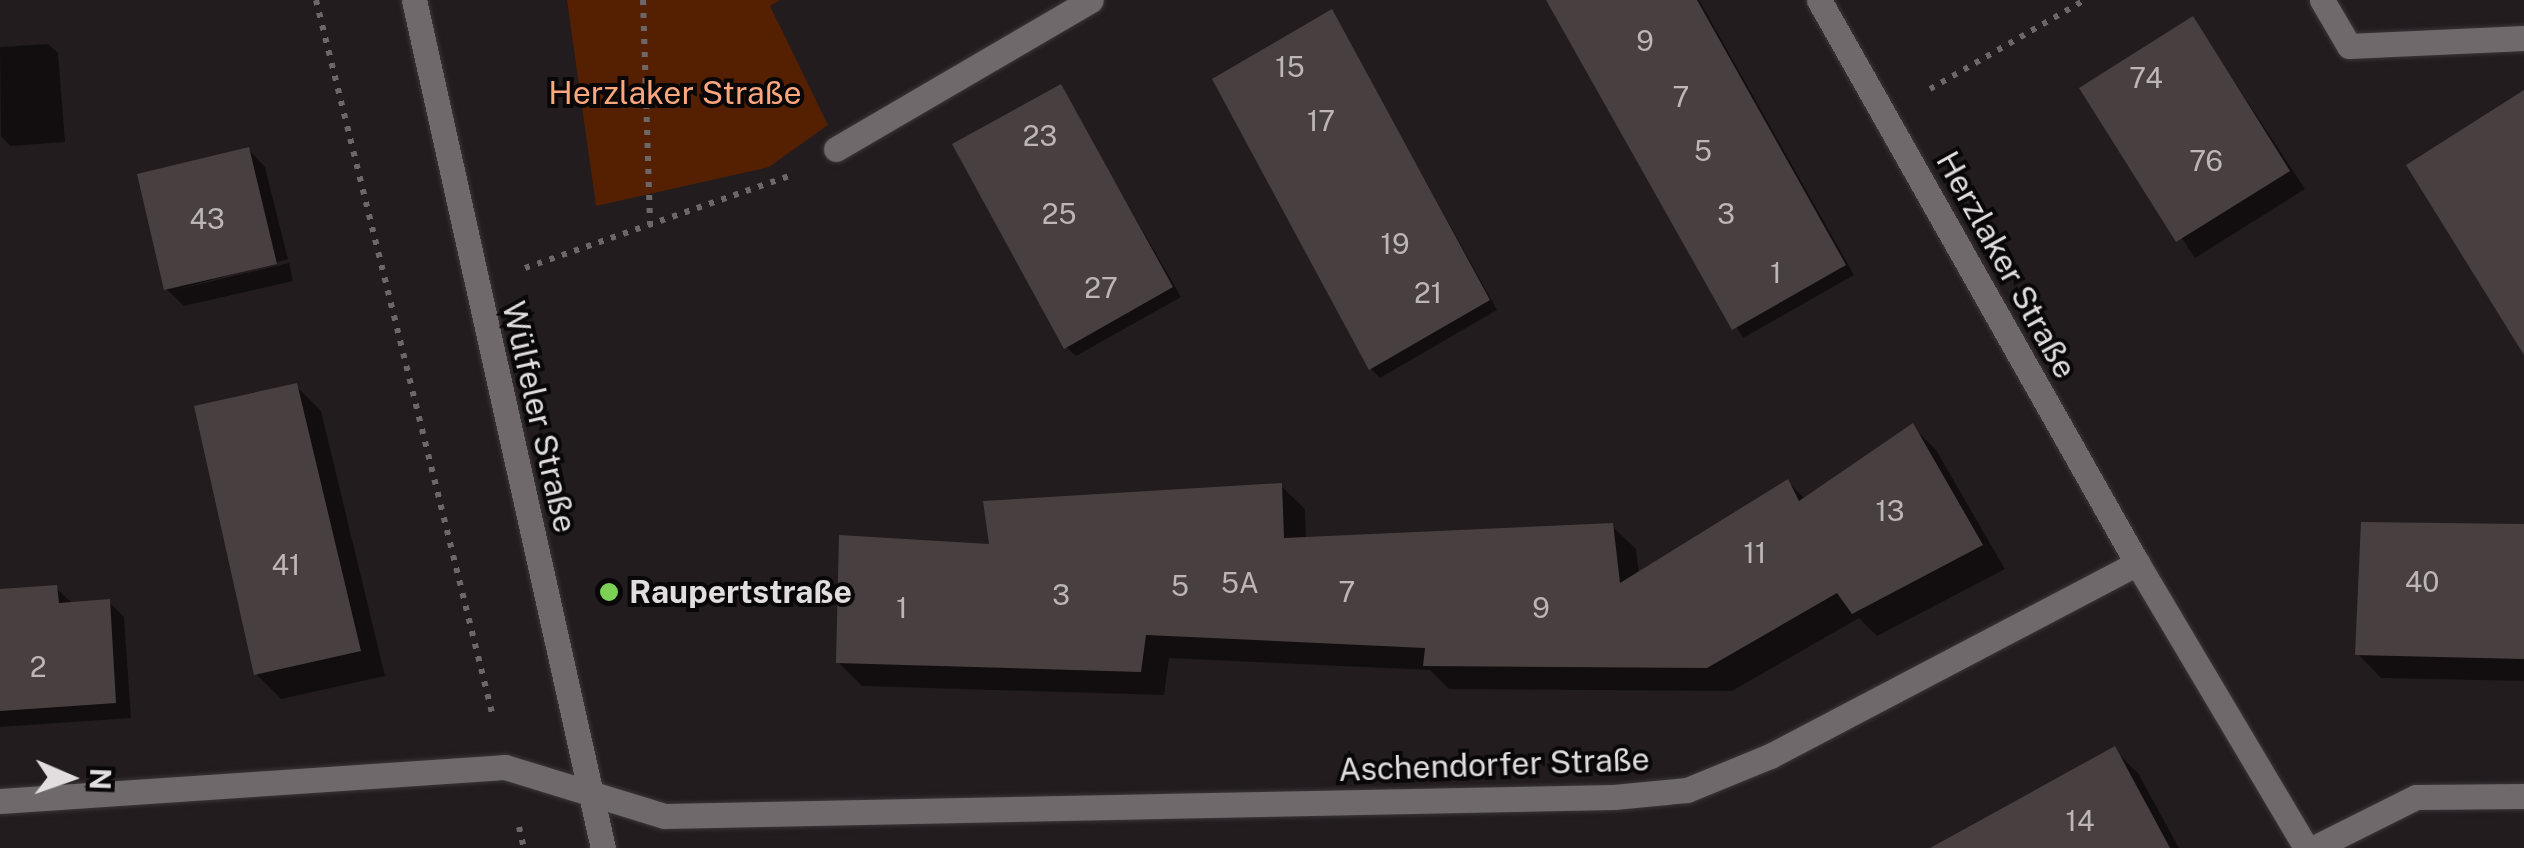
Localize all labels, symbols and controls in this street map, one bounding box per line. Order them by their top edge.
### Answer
house number: 9 [1636,24,1654,58]
house number: 15 [1275,50,1305,84]
house number: 74 [2129,61,2163,95]
park label: Herzlaker Straße [548,74,802,112]
house number: 7 [1673,80,1689,114]
house number: 17 [1307,104,1335,138]
house number: 23 [1023,119,1057,153]
house number: 5 [1694,134,1712,168]
house number: 76 [2189,144,2223,178]
street label: Herzlaker Straße [1928,145,2084,385]
house number: 25 [1042,197,1076,231]
house number: 3 [1717,197,1735,231]
house number: 43 [189,202,225,236]
house number: 19 [1381,227,1409,261]
house number: 1 [1770,256,1782,290]
house number: 27 [1084,271,1118,305]
house number: 21 [1414,276,1442,310]
street label: Wülfeler Straße [494,298,584,536]
house number: 13 [1875,494,1905,528]
house number: 11 [1744,536,1766,570]
house number: 41 [272,548,300,582]
house number: 40 [2405,565,2439,599]
house number: 5A [1221,566,1259,600]
house number: 5 [1171,569,1189,603]
place label: Raupertstraße [629,573,852,611]
house number: 7 [1339,575,1355,609]
house number: 3 [1052,578,1070,612]
marker: Raupertstraße [598,581,620,603]
house number: 1 [896,591,908,625]
house number: 9 [1532,591,1550,625]
house number: 2 [30,650,46,684]
north arrow [20,728,120,828]
street label: Aschendorfer Straße [1338,740,1650,790]
text: N [84,768,117,791]
house number: 14 [2066,804,2094,838]

